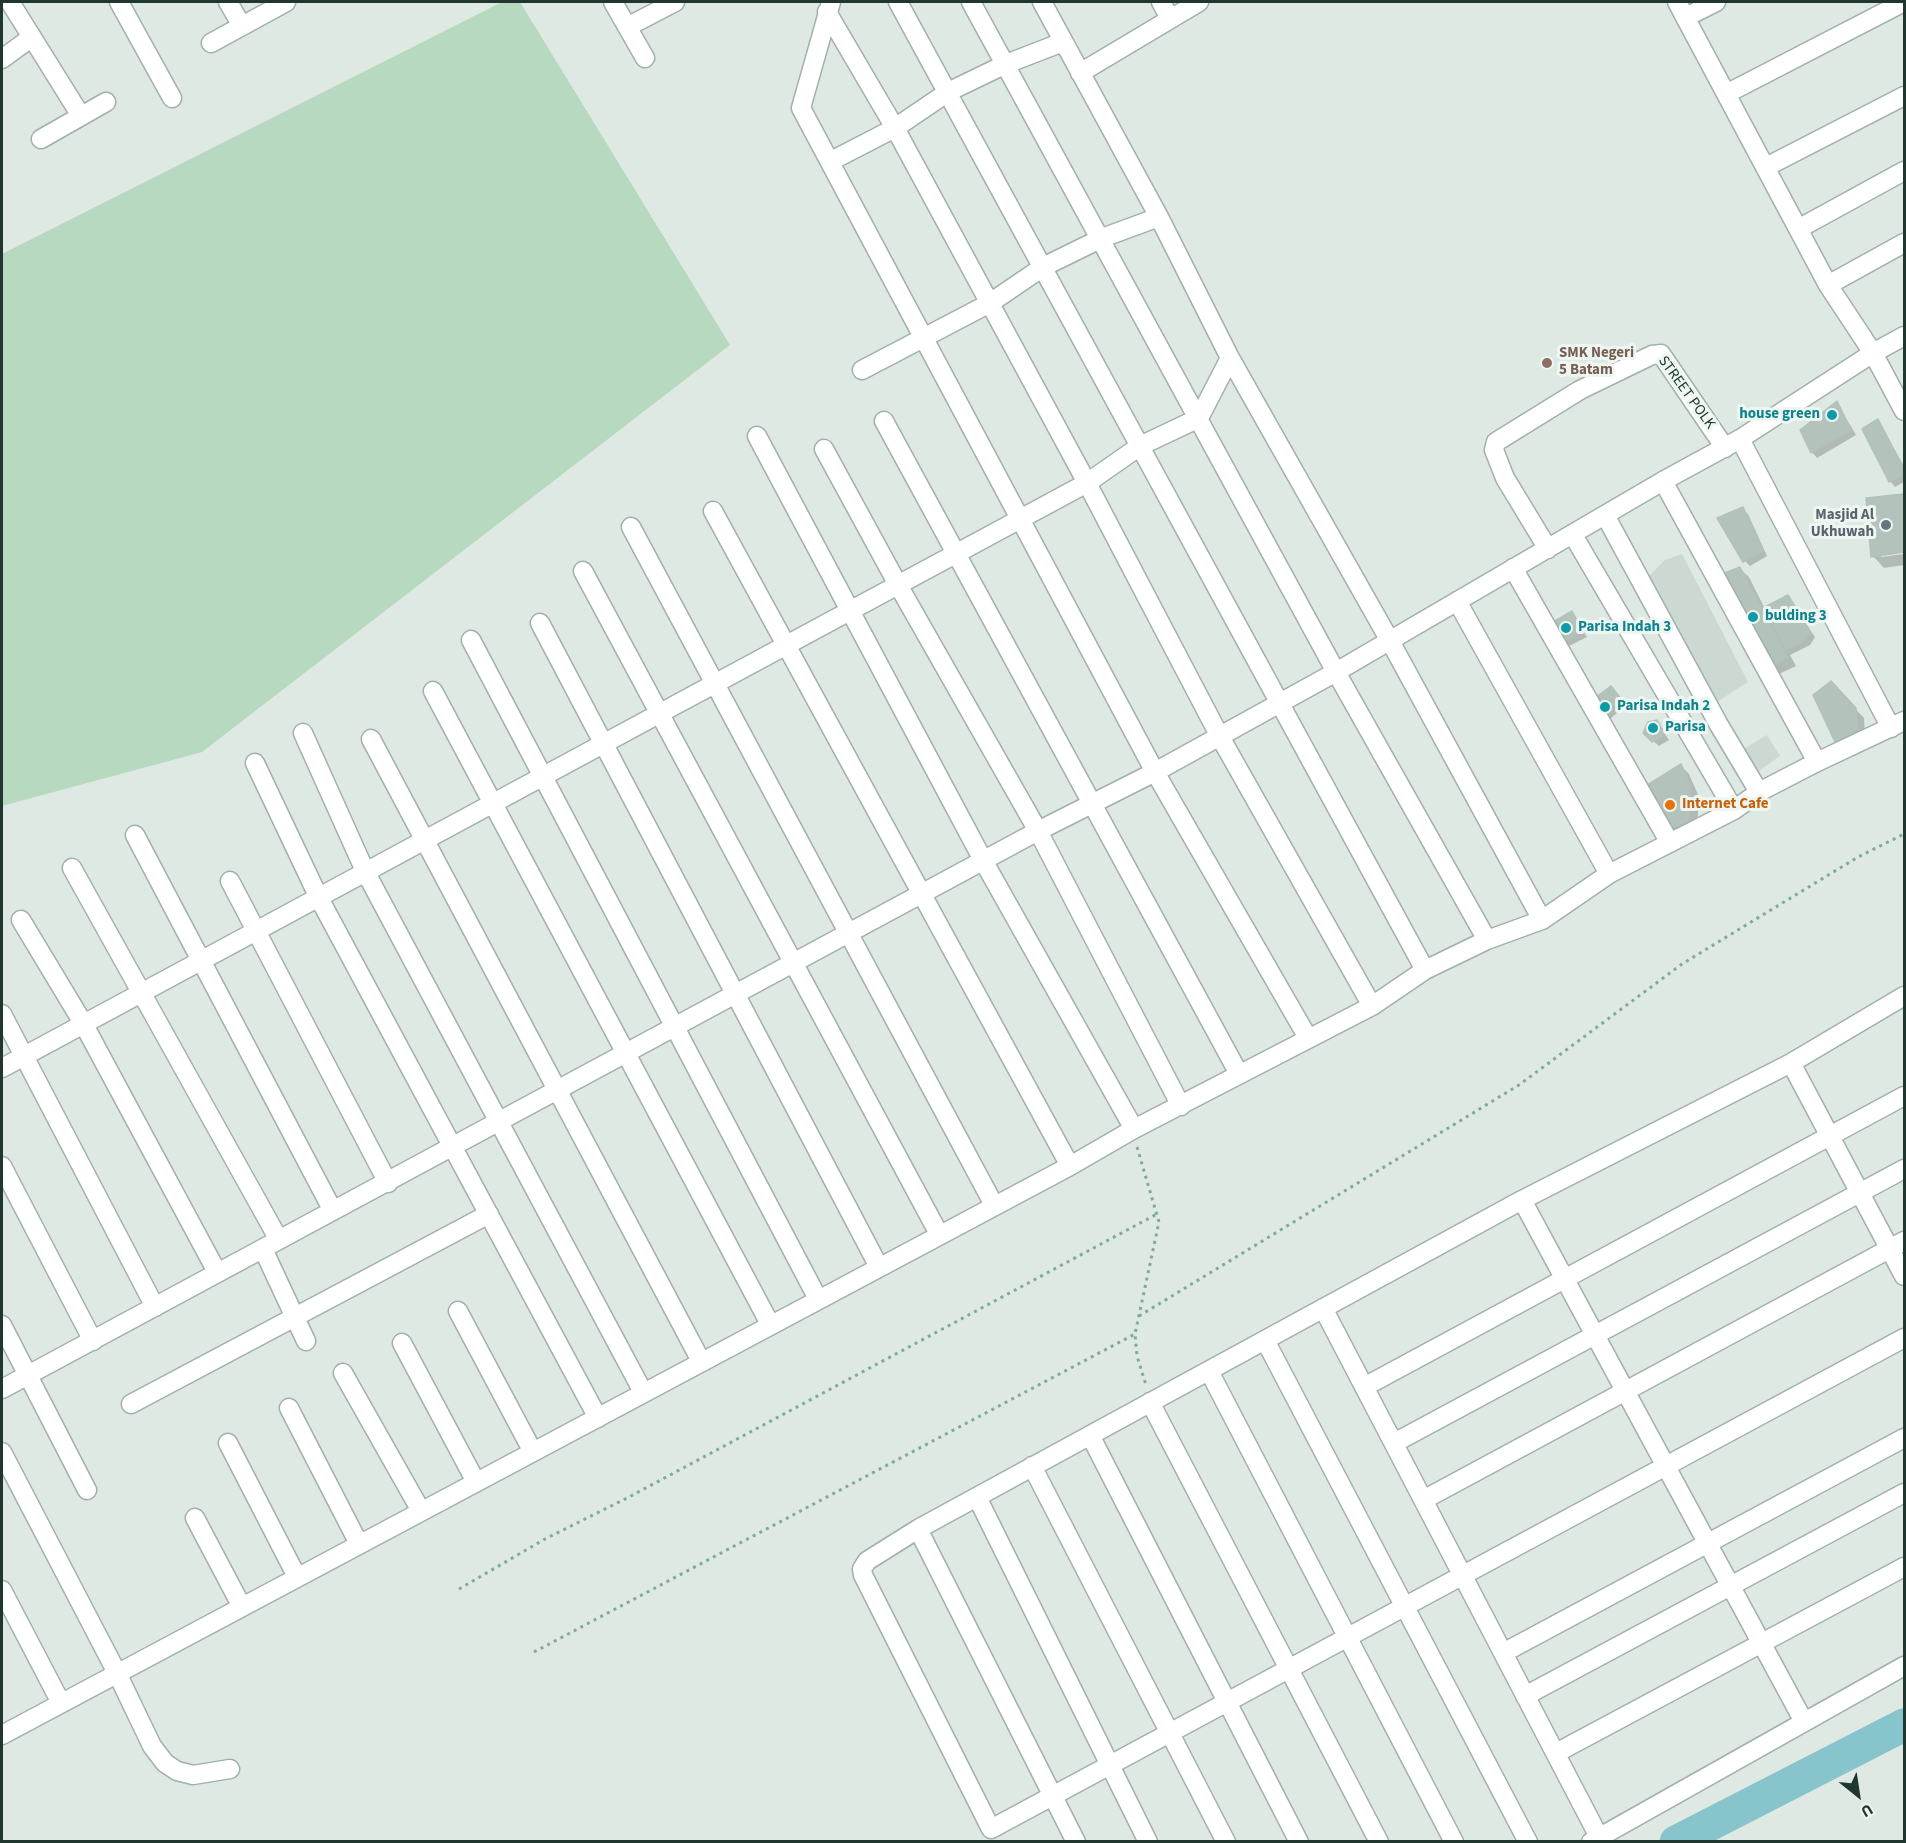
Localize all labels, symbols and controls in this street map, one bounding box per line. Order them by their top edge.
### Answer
place label: SMK Negeri 5 Batam [1559,345,1634,380]
street label: STREET POLK [1654,353,1718,433]
marker: SMK Negeri 5 Batam [1540,356,1554,370]
place label: house green [1739,406,1820,424]
marker: house green [1825,408,1839,422]
place label: Masjid Al Ukhuwah [1811,507,1874,542]
marker: Masjid Al Ukhuwah [1879,518,1893,532]
place label: bulding 3 [1765,608,1827,626]
marker: bulding 3 [1746,610,1760,624]
place label: Parisa Indah 3 [1578,619,1671,637]
marker: Parisa Indah 3 [1559,621,1573,635]
place label: Parisa Indah 2 [1617,698,1710,716]
marker: Parisa Indah 2 [1598,700,1612,714]
place label: Parisa [1665,719,1706,737]
marker: Parisa [1646,721,1660,735]
place label: Internet Cafe [1682,796,1769,814]
marker: Internet Cafe [1663,798,1677,812]
north arrow [1828,1765,1888,1825]
text: U [1857,1798,1877,1823]

